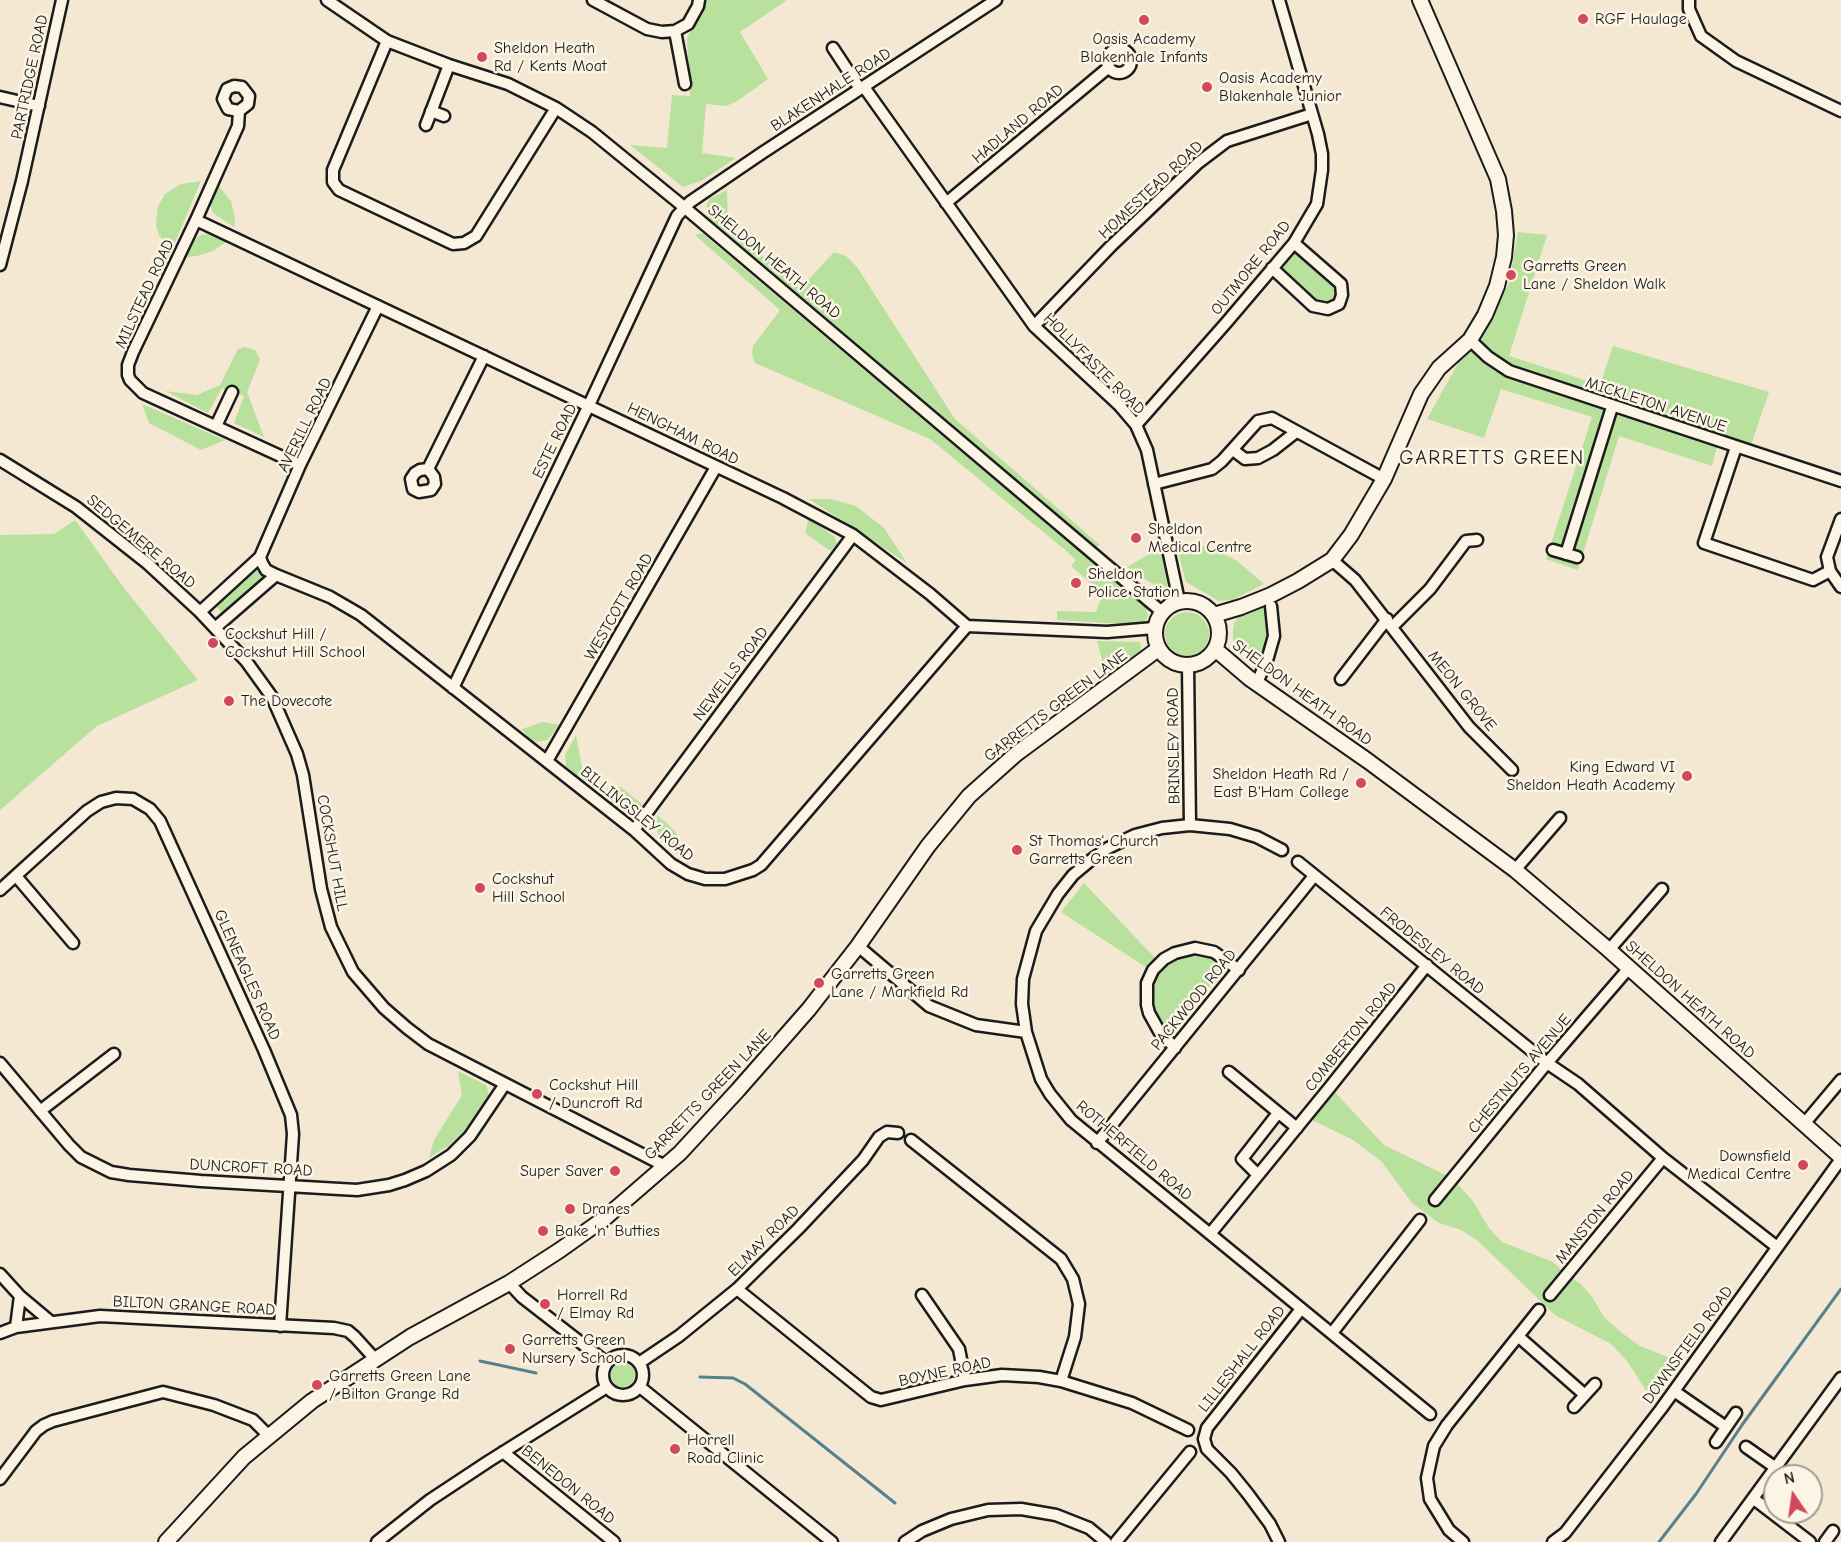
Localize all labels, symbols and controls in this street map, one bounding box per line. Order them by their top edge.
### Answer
place label: RGF Haulage [1595,9,1687,29]
marker: RGF Haulage [1576,12,1590,26]
street label: PARTRIDGE ROAD [7,13,53,141]
marker: Oasis Academy Blakenhale Infants [1137,13,1151,27]
place label: Oasis Academy Blakenhale Infants [1080,29,1208,67]
place label: Sheldon Heath Rd / Kents Moat [494,38,607,76]
street label: BLAKENHALE ROAD [767,44,895,136]
marker: Sheldon Heath Rd / Kents Moat [475,50,489,64]
place label: Oasis Academy Blakenhale Junior [1219,68,1341,106]
street label: HADLAND ROAD [968,80,1068,168]
marker: Oasis Academy Blakenhale Junior [1200,80,1214,94]
street label: HOMESTEAD ROAD [1095,137,1207,243]
street label: SHELDON HEATH ROAD [703,201,845,323]
street label: OUTMORE ROAD [1207,217,1295,319]
street label: MILSTEAD ROAD [111,236,179,352]
place label: Garretts Green Lane / Sheldon Walk [1523,256,1666,294]
marker: Garretts Green Lane / Sheldon Walk [1504,268,1518,282]
street label: HOLLYFASTE ROAD [1039,309,1149,419]
street label: MICKLETON AVENUE [1583,373,1729,437]
street label: AVERILL ROAD [274,374,336,476]
street label: HENGHAM ROAD [624,399,742,469]
street label: ESTE ROAD [529,400,581,482]
district label: GARRETTS GREEN [1399,446,1585,470]
street label: SEDGEMERE ROAD [83,491,199,593]
place label: Sheldon Medical Centre [1148,519,1252,557]
marker: Sheldon Medical Centre [1129,531,1143,545]
street label: WESTCOTT ROAD [581,550,657,664]
place label: Sheldon Police Station [1088,564,1180,602]
marker: Sheldon Police Station [1069,576,1083,590]
street label: NEWELLS ROAD [689,623,773,725]
place label: Cockshut Hill / Cockshut Hill School [225,624,365,662]
marker: Cockshut Hill / Cockshut Hill School [206,636,220,650]
street label: SHELDON HEATH ROAD [1228,636,1376,750]
street label: GARRETTS GREEN LANE [981,646,1131,766]
street label: MEON GROVE [1424,647,1500,735]
street label: BRINSLEY ROAD [1163,687,1185,805]
place label: The Dovecote [241,691,332,711]
marker: The Dovecote [222,694,236,708]
place label: King Edward VI Sheldon Heath Academy [1506,757,1675,795]
street label: BILLINGSLEY ROAD [576,762,698,866]
place label: Sheldon Heath Rd / East B'Ham College [1212,764,1349,802]
marker: King Edward VI Sheldon Heath Academy [1680,769,1694,783]
marker: Sheldon Heath Rd / East B'Ham College [1354,776,1368,790]
street label: COCKSHUT HILL [312,793,352,913]
place label: St Thomas' Church Garretts Green [1029,831,1159,869]
marker: St Thomas' Church Garretts Green [1010,843,1024,857]
place label: Cockshut Hill School [492,869,565,907]
marker: Cockshut Hill School [473,881,487,895]
street label: FRODESLEY ROAD [1376,903,1488,999]
street label: GLENEAGLES ROAD [210,907,284,1043]
street label: SHELDON HEATH ROAD [1621,937,1759,1063]
street label: PACKWOOD ROAD [1147,945,1241,1055]
place label: Garretts Green Lane / Markfield Rd [831,964,969,1002]
marker: Garretts Green Lane / Markfield Rd [812,976,826,990]
street label: COMBERTON ROAD [1301,978,1401,1096]
street label: CHESTNUTS AVENUE [1464,1010,1576,1138]
street label: GARRETTS GREEN LANE [641,1026,775,1164]
place label: Cockshut Hill / Duncroft Rd [549,1075,643,1113]
marker: Cockshut Hill / Duncroft Rd [530,1087,544,1101]
street label: ROTHERFIELD ROAD [1072,1097,1196,1205]
place label: Downsfield Medical Centre [1687,1146,1791,1184]
street label: DUNCROFT ROAD [189,1155,313,1181]
marker: Downsfield Medical Centre [1796,1158,1810,1172]
place label: Super Saver [520,1161,603,1181]
marker: Super Saver [608,1164,622,1178]
street label: MANSTON ROAD [1551,1166,1639,1268]
place label: Dranes [582,1199,630,1219]
street label: ELMAY ROAD [724,1201,804,1281]
marker: Dranes [563,1202,577,1216]
place label: Bake 'n' Butties [555,1221,660,1241]
marker: Bake 'n' Butties [536,1224,550,1238]
street label: DOWNSFIELD ROAD [1639,1282,1737,1408]
place label: Horrell Rd / Elmay Rd [557,1285,634,1323]
street label: BILTON GRANGE ROAD [112,1292,276,1320]
marker: Horrell Rd / Elmay Rd [538,1297,552,1311]
street label: LILLESHALL ROAD [1194,1302,1290,1416]
place label: Garretts Green Nursery School [522,1330,626,1368]
marker: Garretts Green Nursery School [503,1342,517,1356]
street label: BOYNE ROAD [897,1353,993,1391]
place label: Garretts Green Lane / Bilton Grange Rd [329,1366,471,1404]
marker: Garretts Green Lane / Bilton Grange Rd [310,1378,324,1392]
place label: Horrell Road Clinic [687,1430,764,1468]
street label: BENEDON ROAD [517,1441,619,1529]
marker: Horrell Road Clinic [668,1442,682,1456]
north arrow [1763,1464,1823,1524]
text: N [1782,1468,1797,1488]

